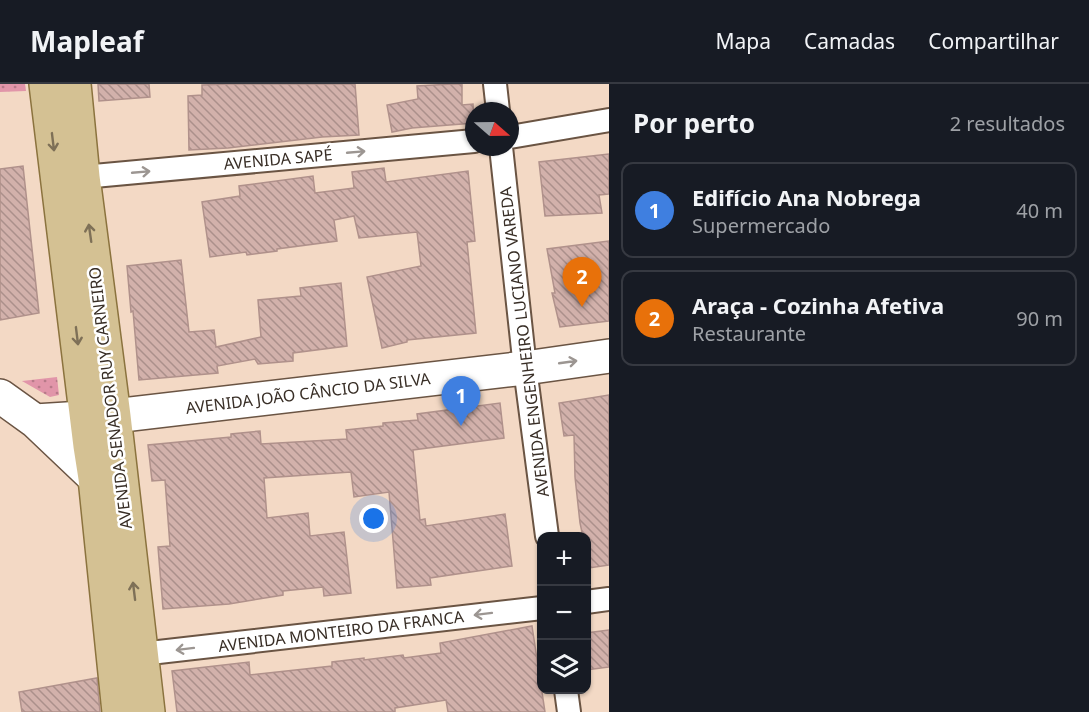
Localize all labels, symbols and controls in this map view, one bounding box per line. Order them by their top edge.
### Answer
text: Mapleaf [30,22,144,60]
text: Mapa [715,27,771,55]
text: Camadas [804,27,895,55]
text: Compartilhar [928,27,1059,55]
north arrow [465,102,519,156]
text: Por perto [633,105,755,141]
text: 2 resultados [950,110,1065,137]
one-way arrow [48,132,59,151]
street label: AVENIDA SAPÉ [223,143,333,175]
one-way arrow [346,146,366,157]
one-way arrow [131,166,150,177]
text: Edifício Ana Nobrega [692,182,921,212]
street label: AVENIDA ENGENHEIRO LUCIANO VAREDA [494,185,554,498]
text: 1 [649,197,660,224]
text: 40 m [1016,197,1063,224]
text: Supermercado [692,212,830,239]
one-way arrow [85,224,96,243]
pin: 2 [562,258,602,307]
street label: AVENIDA SENADOR RUY CARNEIRO [83,266,137,530]
text: Araça - Cozinha Afetiva [692,290,944,320]
text: 2 [649,305,660,332]
text: 90 m [1016,305,1063,332]
text: Restaurante [692,320,806,347]
one-way arrow [72,325,83,345]
one-way arrow [558,356,578,367]
street label: AVENIDA JOÃO CÂNCIO DA SILVA [184,367,432,419]
pin: 1 [442,376,480,426]
your location [359,504,388,533]
map controls [537,532,591,694]
button: + [537,532,591,586]
one-way arrow [128,582,139,602]
button: − [537,586,591,640]
street label: AVENIDA MONTEIRO DA FRANCA [217,605,466,657]
one-way arrow [474,609,494,620]
button: layers [537,640,591,694]
one-way arrow [176,643,196,654]

